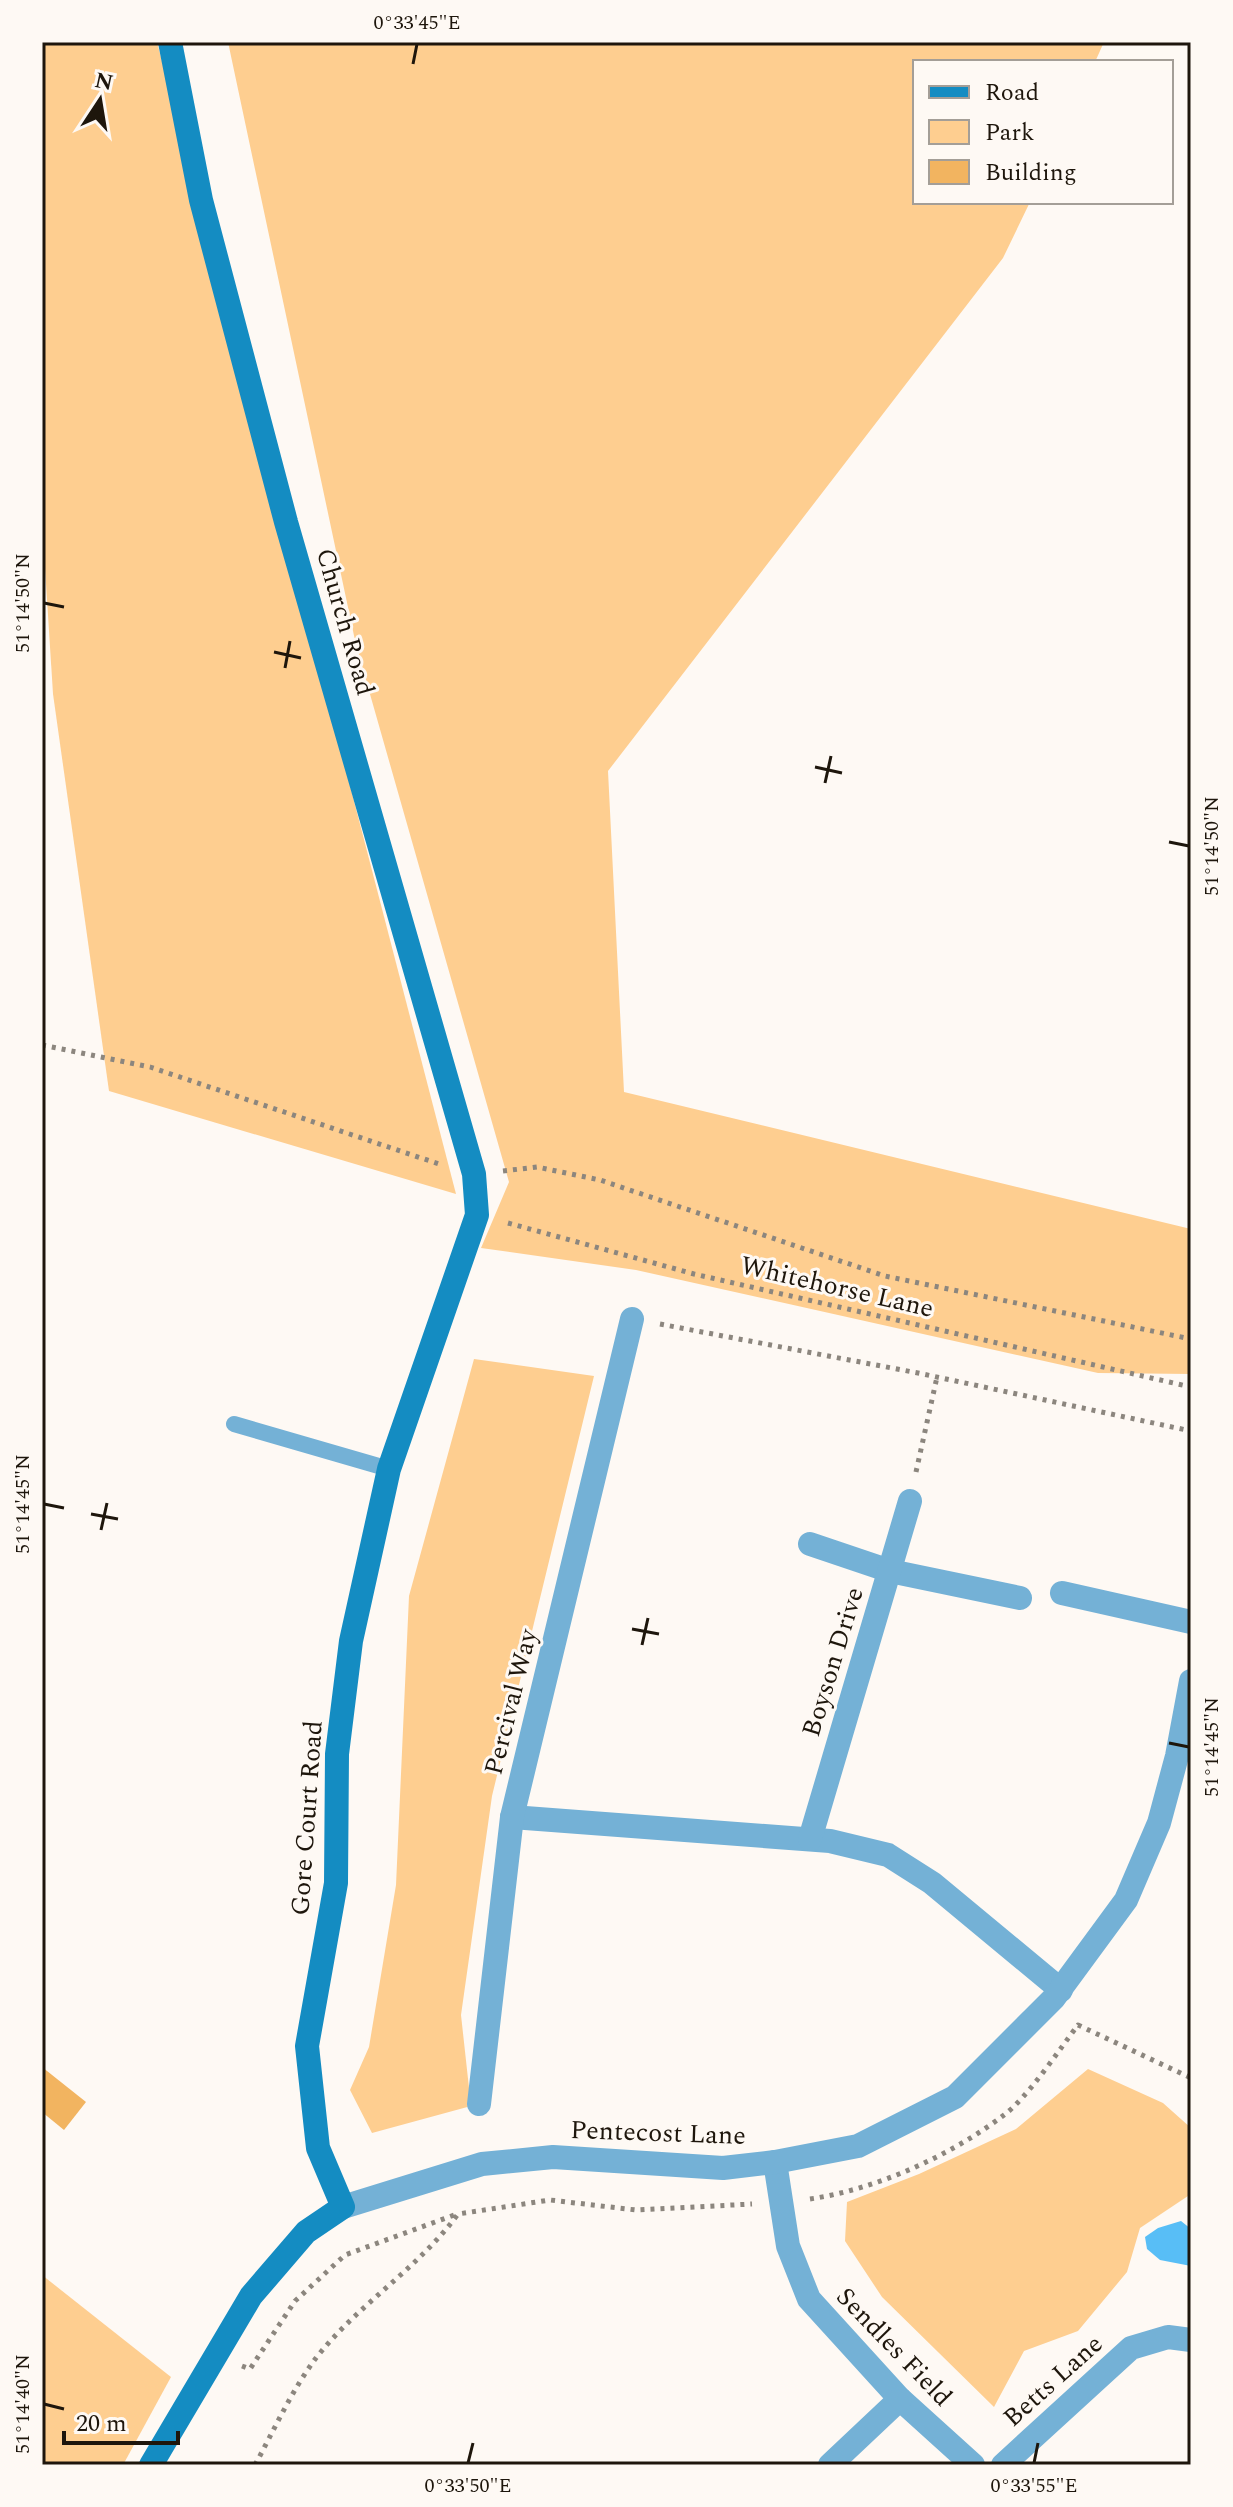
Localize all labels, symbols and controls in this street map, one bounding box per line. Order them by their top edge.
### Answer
text: 0°33'45"E [373,8,461,38]
north arrow [60,60,140,140]
legend [913,60,1173,204]
text: N [92,64,116,100]
text: Road [985,75,1039,111]
text: Park [985,115,1035,151]
text: Building [985,155,1077,191]
street label: Church Road [305,544,385,700]
text: 51°14'50"N [8,553,38,653]
text: 51°14'50"N [1197,796,1227,896]
street label: Whitehorse Lane [736,1245,938,1329]
text: 51°14'45"N [8,1454,38,1554]
street label: Boyson Drive [791,1582,875,1742]
street label: Percival Way [474,1623,549,1779]
text: 51°14'45"N [1197,1697,1227,1797]
street label: Gore Court Road [280,1719,334,1917]
street label: Pentecost Lane [570,2110,746,2156]
street label: Sendles Field [826,2278,962,2416]
street label: Betts Lane [994,2325,1112,2437]
text: 51°14'40"N [8,2354,38,2454]
scale bar [64,2395,178,2445]
text: 20 m [76,2406,127,2442]
text: 0°33'50"E [424,2471,512,2501]
text: 0°33'55"E [990,2471,1078,2501]

